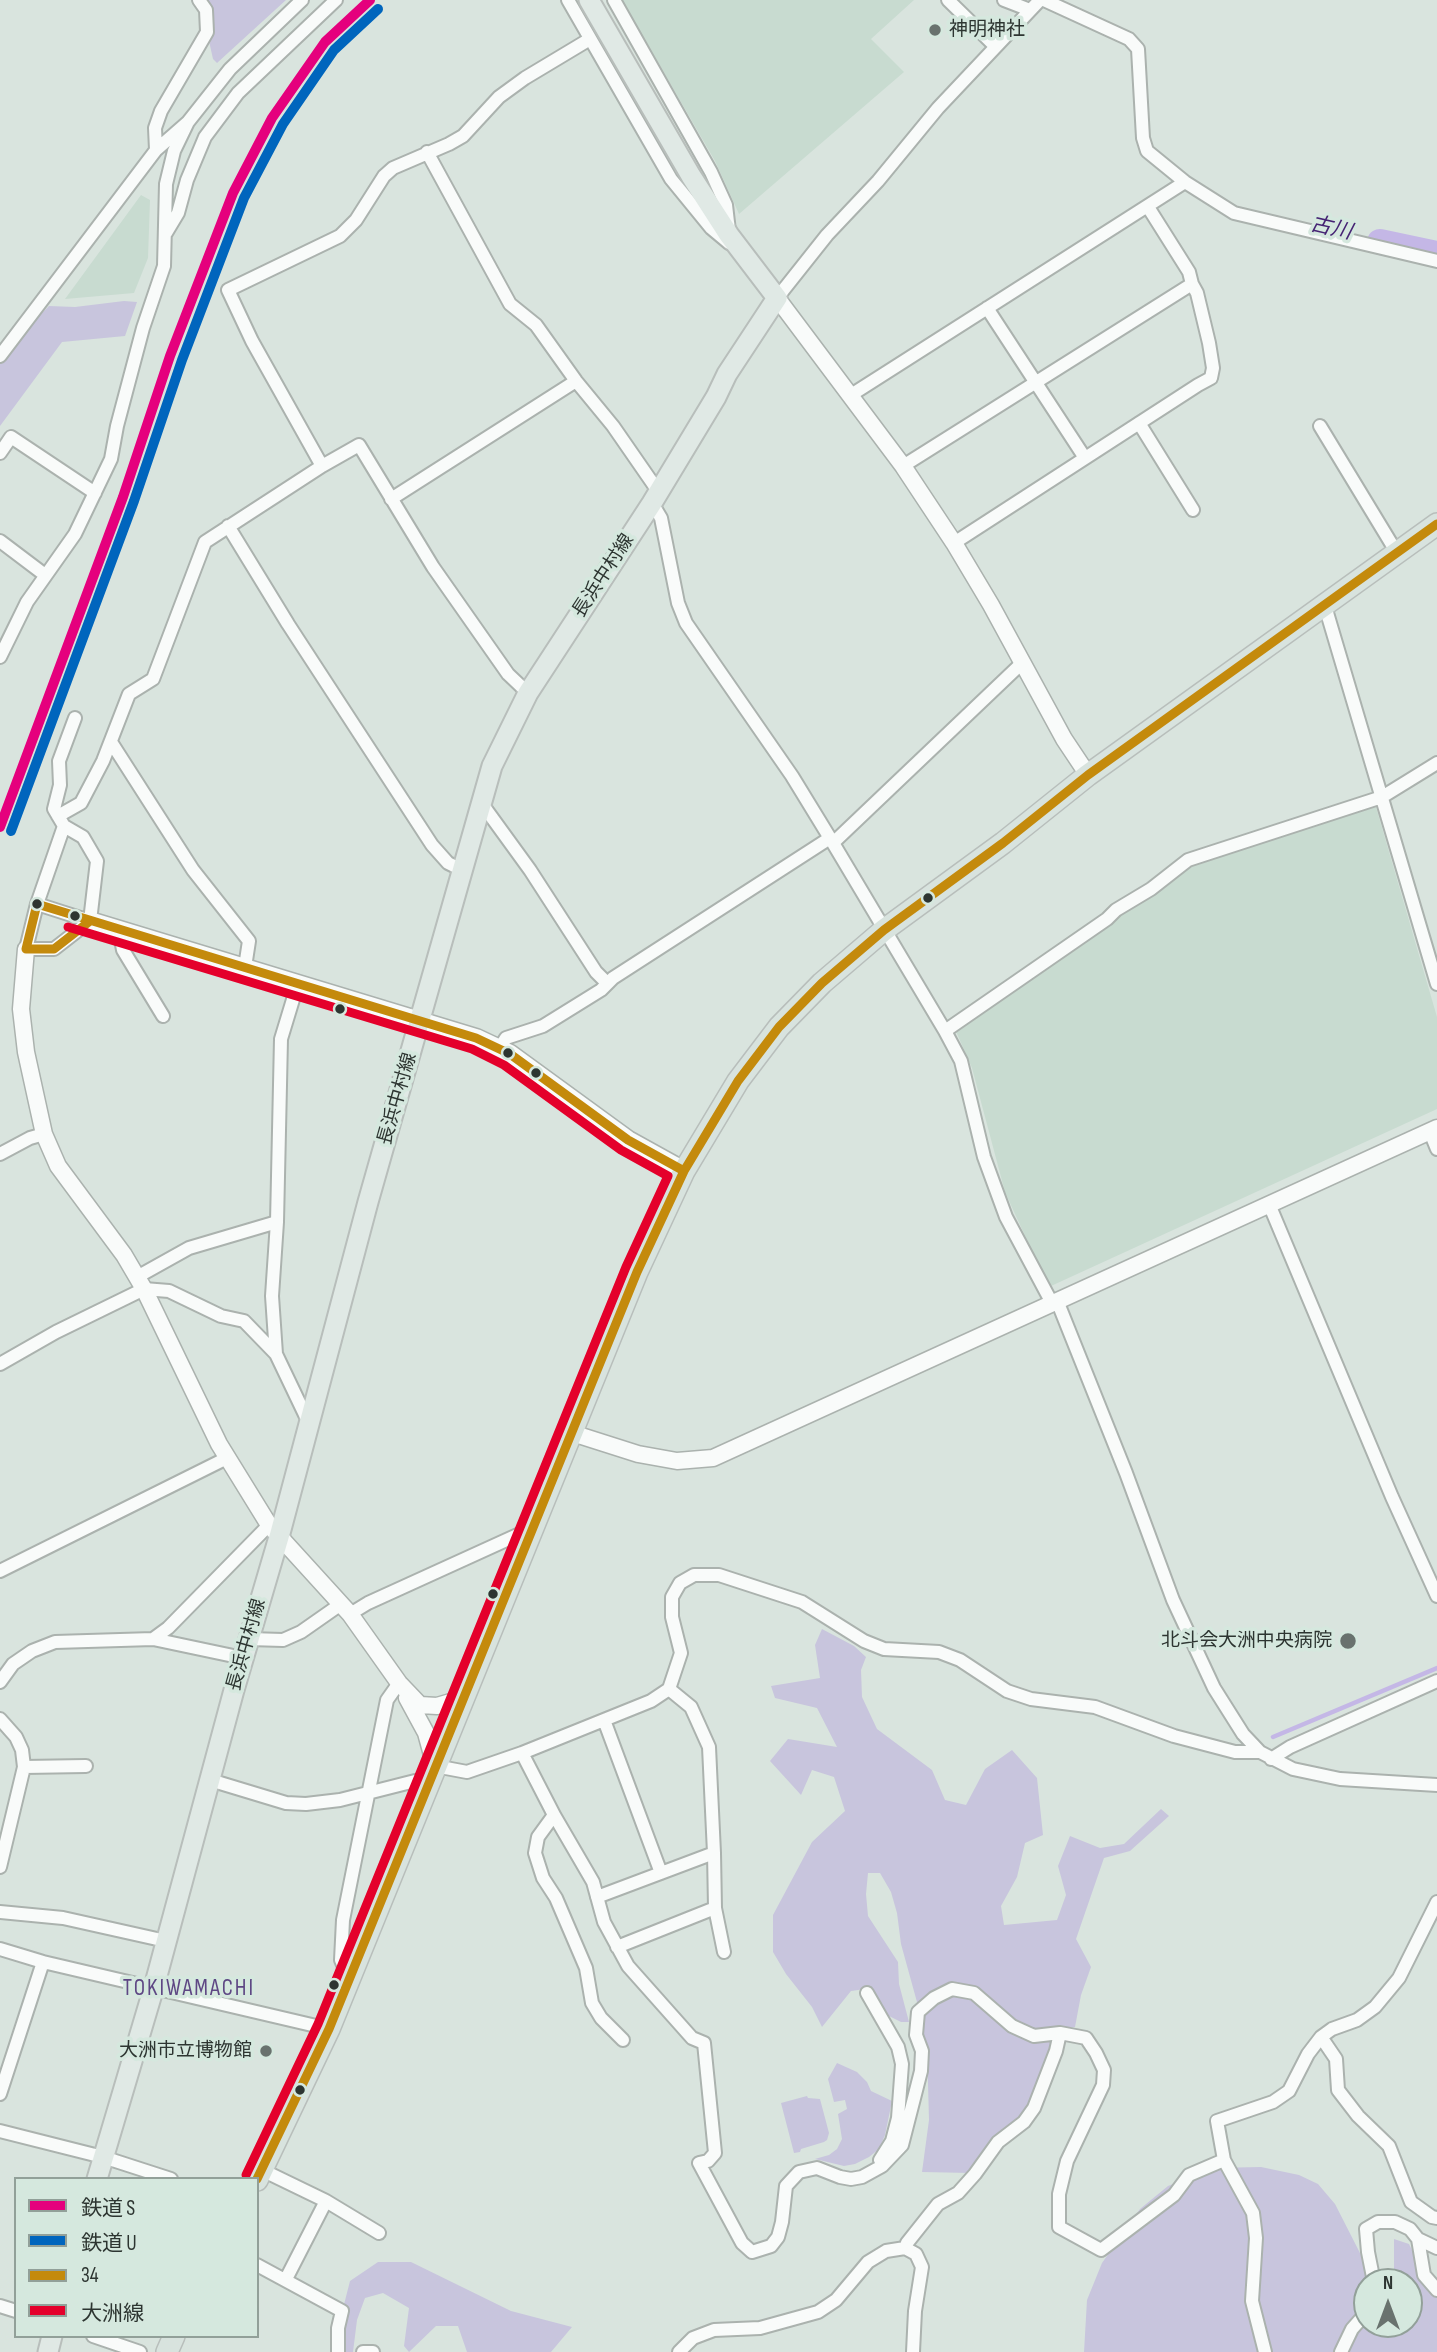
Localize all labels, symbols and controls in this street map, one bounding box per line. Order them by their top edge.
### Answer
place label: 神明神社 [949,19,1025,41]
marker: 神明神社 [927,22,943,38]
water label: 古川 [1308,212,1354,246]
street label: 長浜中村線 [569,530,639,622]
unlabelled marker [921,891,935,905]
unlabelled marker [30,897,44,911]
unlabelled marker [68,909,82,923]
unlabelled marker [333,1002,347,1016]
unlabelled marker [501,1046,515,1060]
street label: 長浜中村線 [374,1050,422,1148]
unlabelled marker [529,1066,543,1080]
unlabelled marker [486,1587,500,1601]
street label: 長浜中村線 [223,1596,271,1694]
place label: 北斗会大洲中央病院 [1161,1630,1332,1652]
marker: 北斗会大洲中央病院 [1338,1631,1358,1651]
district label: TOKIWAMACHI [124,1975,254,2003]
unlabelled marker [327,1978,341,1992]
place label: 大洲市立博物館 [119,2040,252,2062]
marker: 大洲市立博物館 [258,2043,274,2059]
unlabelled marker [293,2083,307,2097]
legend [14,2177,259,2338]
text: 鉄道 S [81,2196,135,2221]
text: 鉄道 U [81,2231,137,2256]
text: 34 [81,2263,99,2288]
north arrow [1353,2268,1423,2338]
text: N [1383,2272,1393,2295]
text: 大洲線 [81,2301,144,2326]

